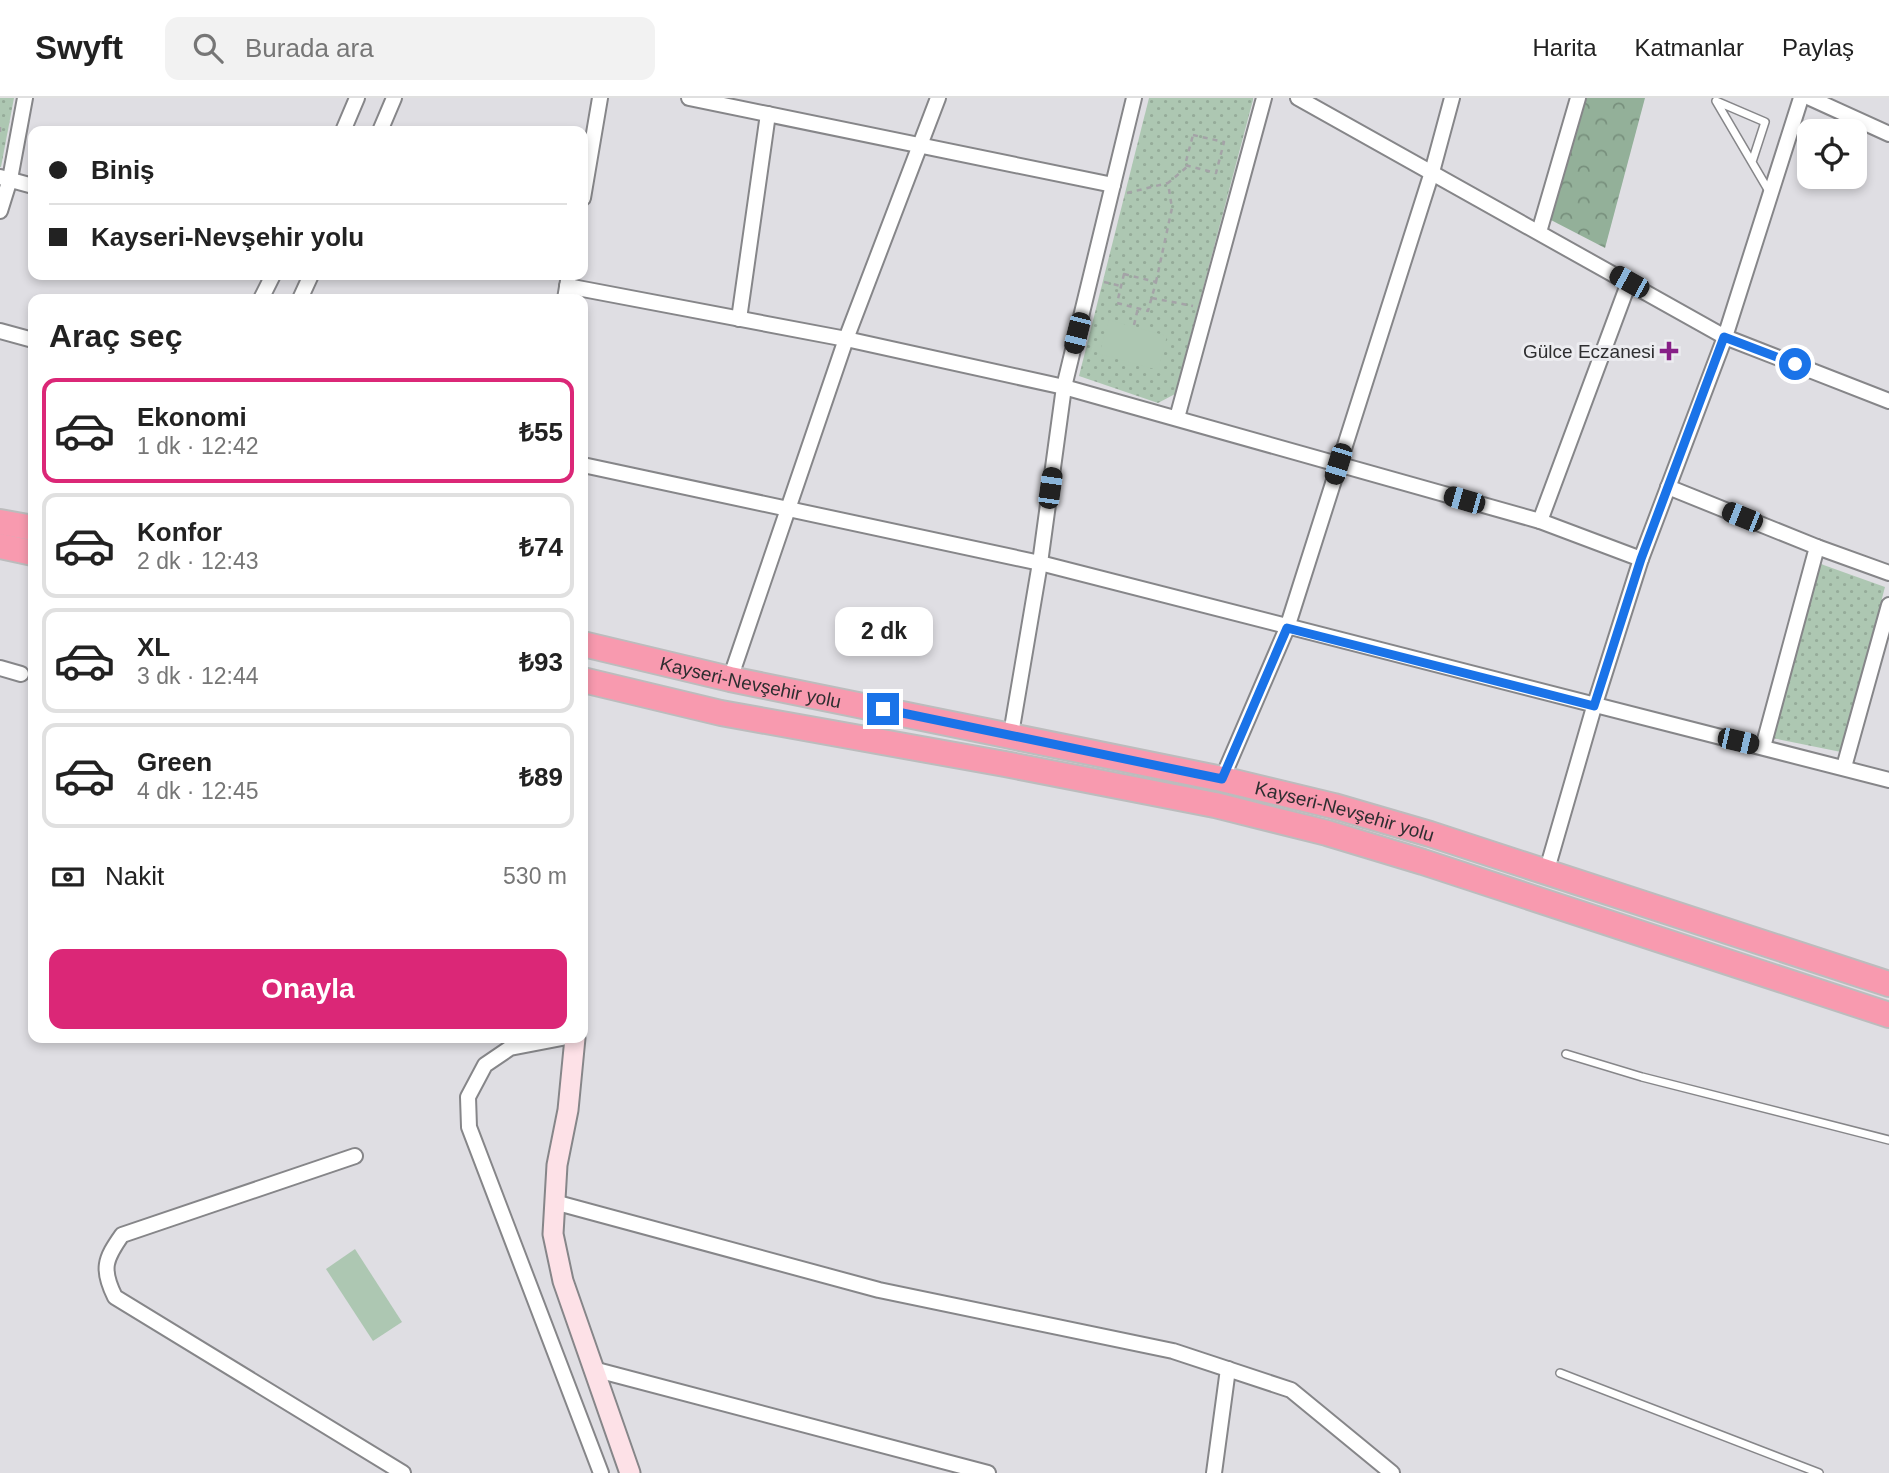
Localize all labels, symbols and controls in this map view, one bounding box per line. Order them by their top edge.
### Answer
search box [165,17,655,80]
text: Swyft [35,29,123,66]
icon: search [189,29,227,67]
text: Burada ara [245,33,374,63]
text: Harita [1533,34,1597,61]
text: Katmanlar [1635,34,1744,61]
text: Paylaş [1782,34,1854,61]
map controls [1797,119,1867,189]
button: locate [1797,119,1867,189]
text: Biniş [91,155,155,185]
text: Kayseri-Nevşehir yolu [91,222,364,252]
car [1606,263,1653,301]
car [1062,310,1093,356]
text: Araç seç [49,318,182,354]
place label: Gülce Eczanesi [1523,341,1655,362]
marker: Gülce Eczanesi [1661,343,1677,359]
route start [1779,348,1811,380]
icon: car [53,399,116,462]
text: Ekonomi [137,402,247,432]
text: ₺55 [519,417,563,447]
text: 1 dk · 12:42 [137,433,258,459]
car [1322,441,1355,487]
car [1037,466,1064,510]
car [1441,484,1488,516]
car [1719,499,1766,535]
icon: car [53,514,116,577]
text: Konfor [137,517,222,547]
text: ₺74 [519,532,563,562]
text: 2 dk · 12:43 [137,548,258,574]
callout: 2 dk [834,608,932,656]
text: 2 dk [861,618,907,644]
icon: car [53,629,116,692]
text: XL [137,632,170,662]
text: ₺93 [519,647,563,677]
street label: Kayseri-Nevşehir yolu [658,653,843,712]
text: 3 dk · 12:44 [137,663,258,689]
route end [867,693,899,725]
car [1716,726,1761,756]
icon: car [53,744,116,807]
text: Green [137,747,212,777]
text: ₺89 [519,762,563,792]
street label: Kayseri-Nevşehir yolu [1253,777,1437,846]
text: 4 dk · 12:45 [137,778,258,804]
icon: cash [49,858,87,896]
text: Nakit [105,861,164,891]
text: 530 m [503,863,567,889]
button: Onayla [49,949,567,1029]

